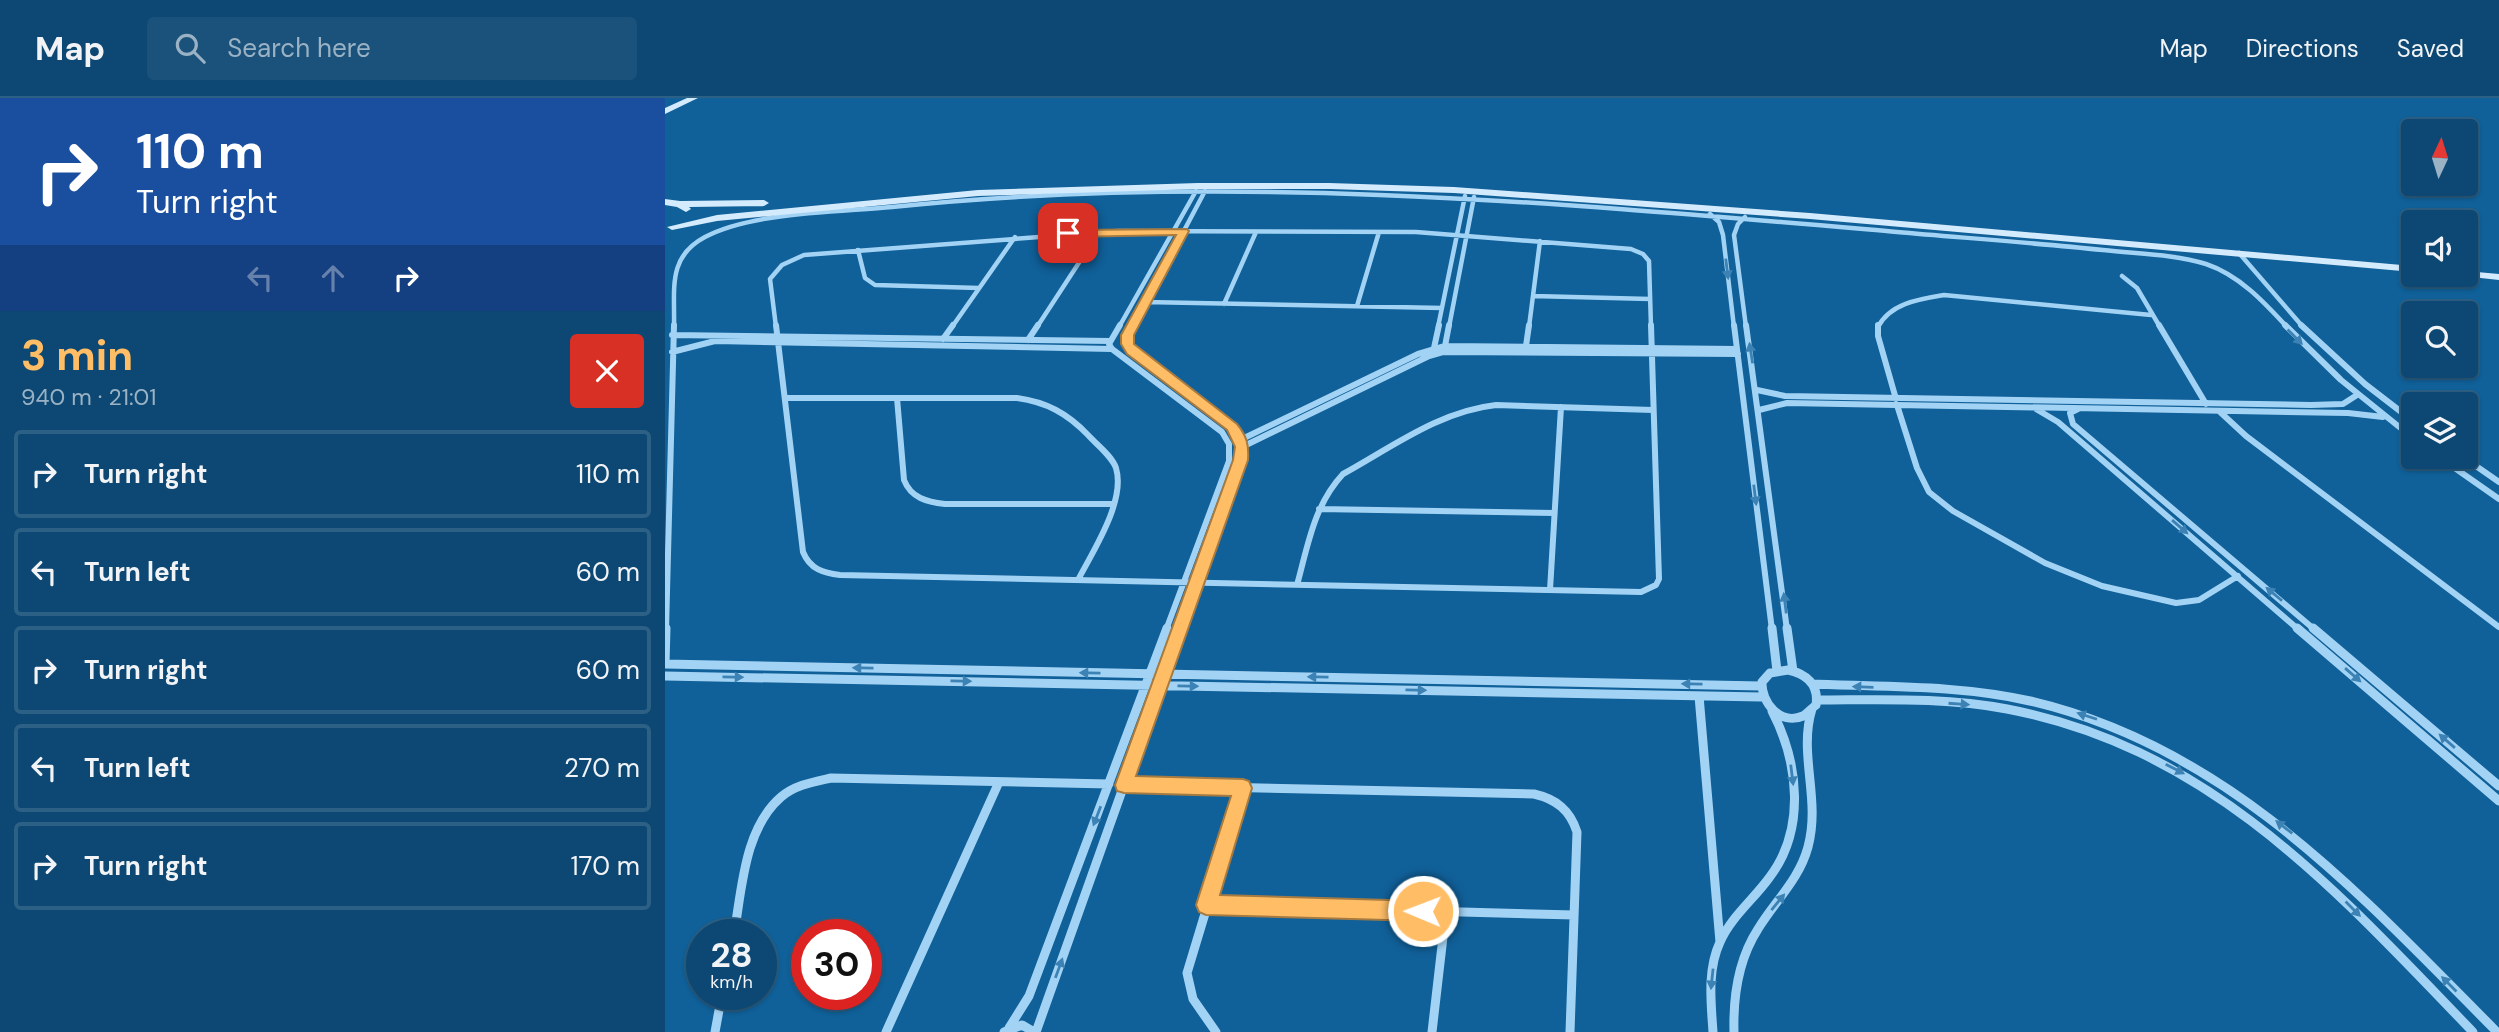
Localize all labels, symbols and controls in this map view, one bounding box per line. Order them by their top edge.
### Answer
search box [147,17,637,80]
text: Map [35,27,105,70]
icon: search [171,29,209,67]
text: Search here [227,31,371,65]
text: Map [2160,33,2208,64]
text: Directions [2246,33,2359,64]
text: Saved [2397,33,2464,64]
text: 110 m [136,119,264,183]
north arrow [2401,119,2478,196]
map controls [2401,119,2478,469]
icon: right [21,126,112,217]
text: Turn right [136,181,278,223]
pin [1038,203,1098,263]
button: sound [2401,210,2478,287]
icon: arrive [1049,214,1087,252]
icon: left [241,259,279,297]
icon: ahead [314,259,352,297]
icon: right [387,259,425,297]
one-way arrow [1722,259,1733,281]
button: search [2401,301,2478,378]
text: 3 min [21,328,133,383]
one-way arrow [2287,329,2304,346]
button: close [570,334,644,408]
one-way arrow [1745,342,1756,364]
text: 940 m · 21:01 [21,382,157,412]
button: layers [2401,392,2478,469]
icon: right [25,455,63,493]
text: Turn right [84,457,208,491]
text: 110 m [576,457,640,491]
one-way arrow [1749,484,1760,506]
one-way arrow [2172,519,2189,534]
icon: left [25,553,63,591]
text: Turn left [84,555,191,589]
text: 60 m [576,555,640,589]
one-way arrow [2265,587,2282,602]
one-way arrow [1779,592,1790,614]
icon: right [25,651,63,689]
text: Turn right [84,653,208,687]
text: 60 m [576,653,640,687]
one-way arrow [852,663,874,674]
one-way arrow [1079,667,1101,678]
one-way arrow [2344,667,2362,683]
one-way arrow [722,671,744,683]
one-way arrow [1307,671,1329,683]
one-way arrow [950,676,972,687]
one-way arrow [1681,679,1703,690]
one-way arrow [1177,680,1199,691]
one-way arrow [1851,681,1873,692]
one-way arrow [1405,685,1427,696]
one-way arrow [1948,699,1970,710]
one-way arrow [2076,710,2097,721]
one-way arrow [2438,733,2456,749]
icon: left [25,749,63,787]
text: Turn left [84,751,191,785]
text: 270 m [564,751,640,785]
one-way arrow [1786,764,1797,786]
one-way arrow [2165,764,2185,775]
one-way arrow [1091,805,1102,826]
one-way arrow [2276,819,2294,834]
icon: right [25,847,63,885]
text: Turn right [84,849,208,883]
text: 170 m [571,849,640,883]
position arrow [1386,874,1460,948]
one-way arrow [1771,894,1786,912]
one-way arrow [2344,901,2361,918]
speed limit sign: 30 [791,919,882,1010]
text: 28 [710,932,753,978]
one-way arrow [1053,957,1064,978]
one-way arrow [1706,968,1717,990]
text: km/h [710,970,753,994]
one-way arrow [2441,976,2457,993]

